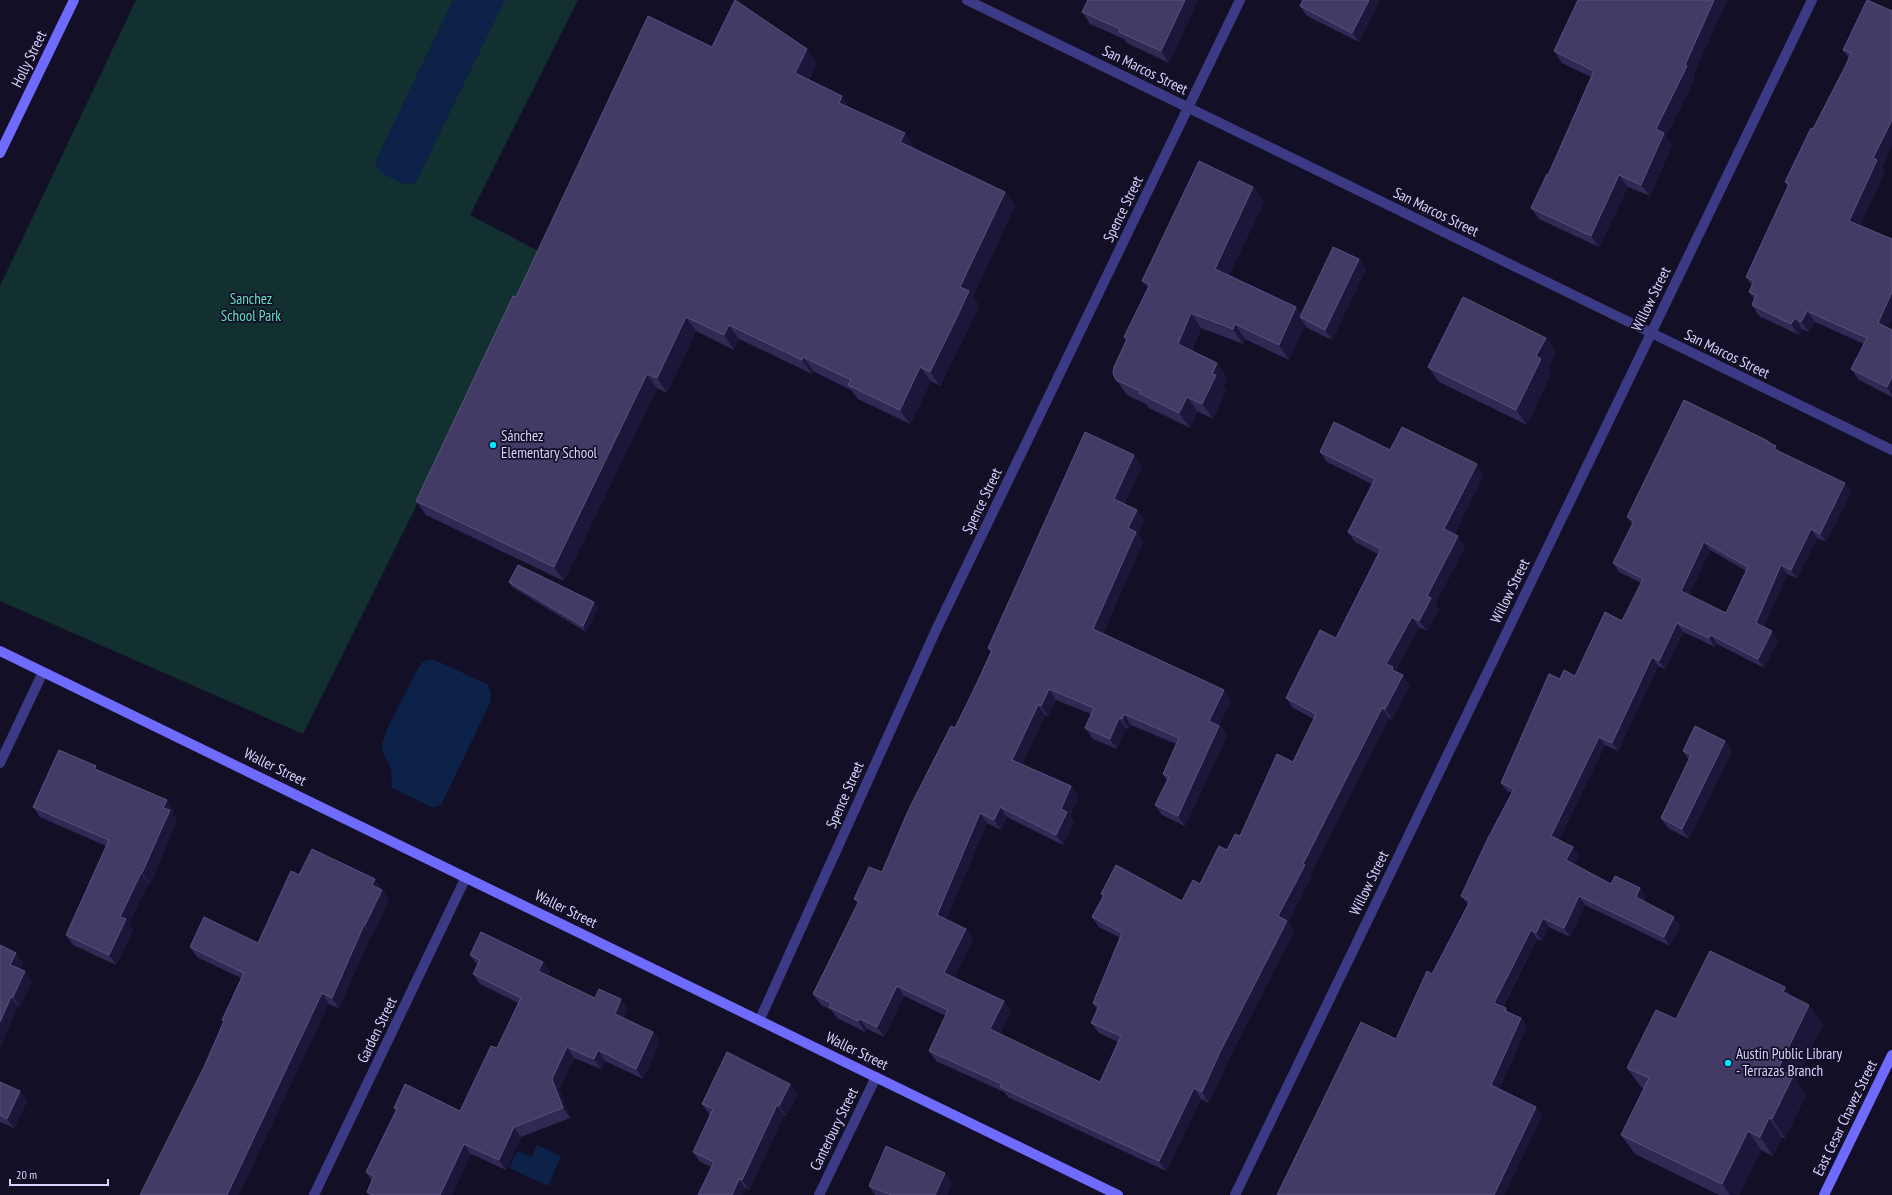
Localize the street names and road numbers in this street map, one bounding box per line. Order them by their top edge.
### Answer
street label: Holly Street [7,27,50,90]
street label: San Marcos Street [1099,41,1191,98]
street label: Spence Street [1098,173,1147,245]
street label: San Marcos Street [1390,183,1482,240]
street label: Willow Street [1627,263,1674,334]
street label: San Marcos Street [1681,325,1773,382]
street label: Spence Street [957,465,1006,537]
street label: Willow Street [1486,555,1533,626]
street label: Waller Street [241,743,310,790]
street label: Spence Street [821,758,868,831]
street label: Willow Street [1345,847,1392,918]
street label: Waller Street [532,885,601,932]
street label: Garden Street [352,994,401,1066]
street label: Waller Street [823,1027,892,1074]
street label: East Cesar Chavez Street [1808,1057,1881,1179]
street label: Canterbury Street [805,1084,862,1173]

